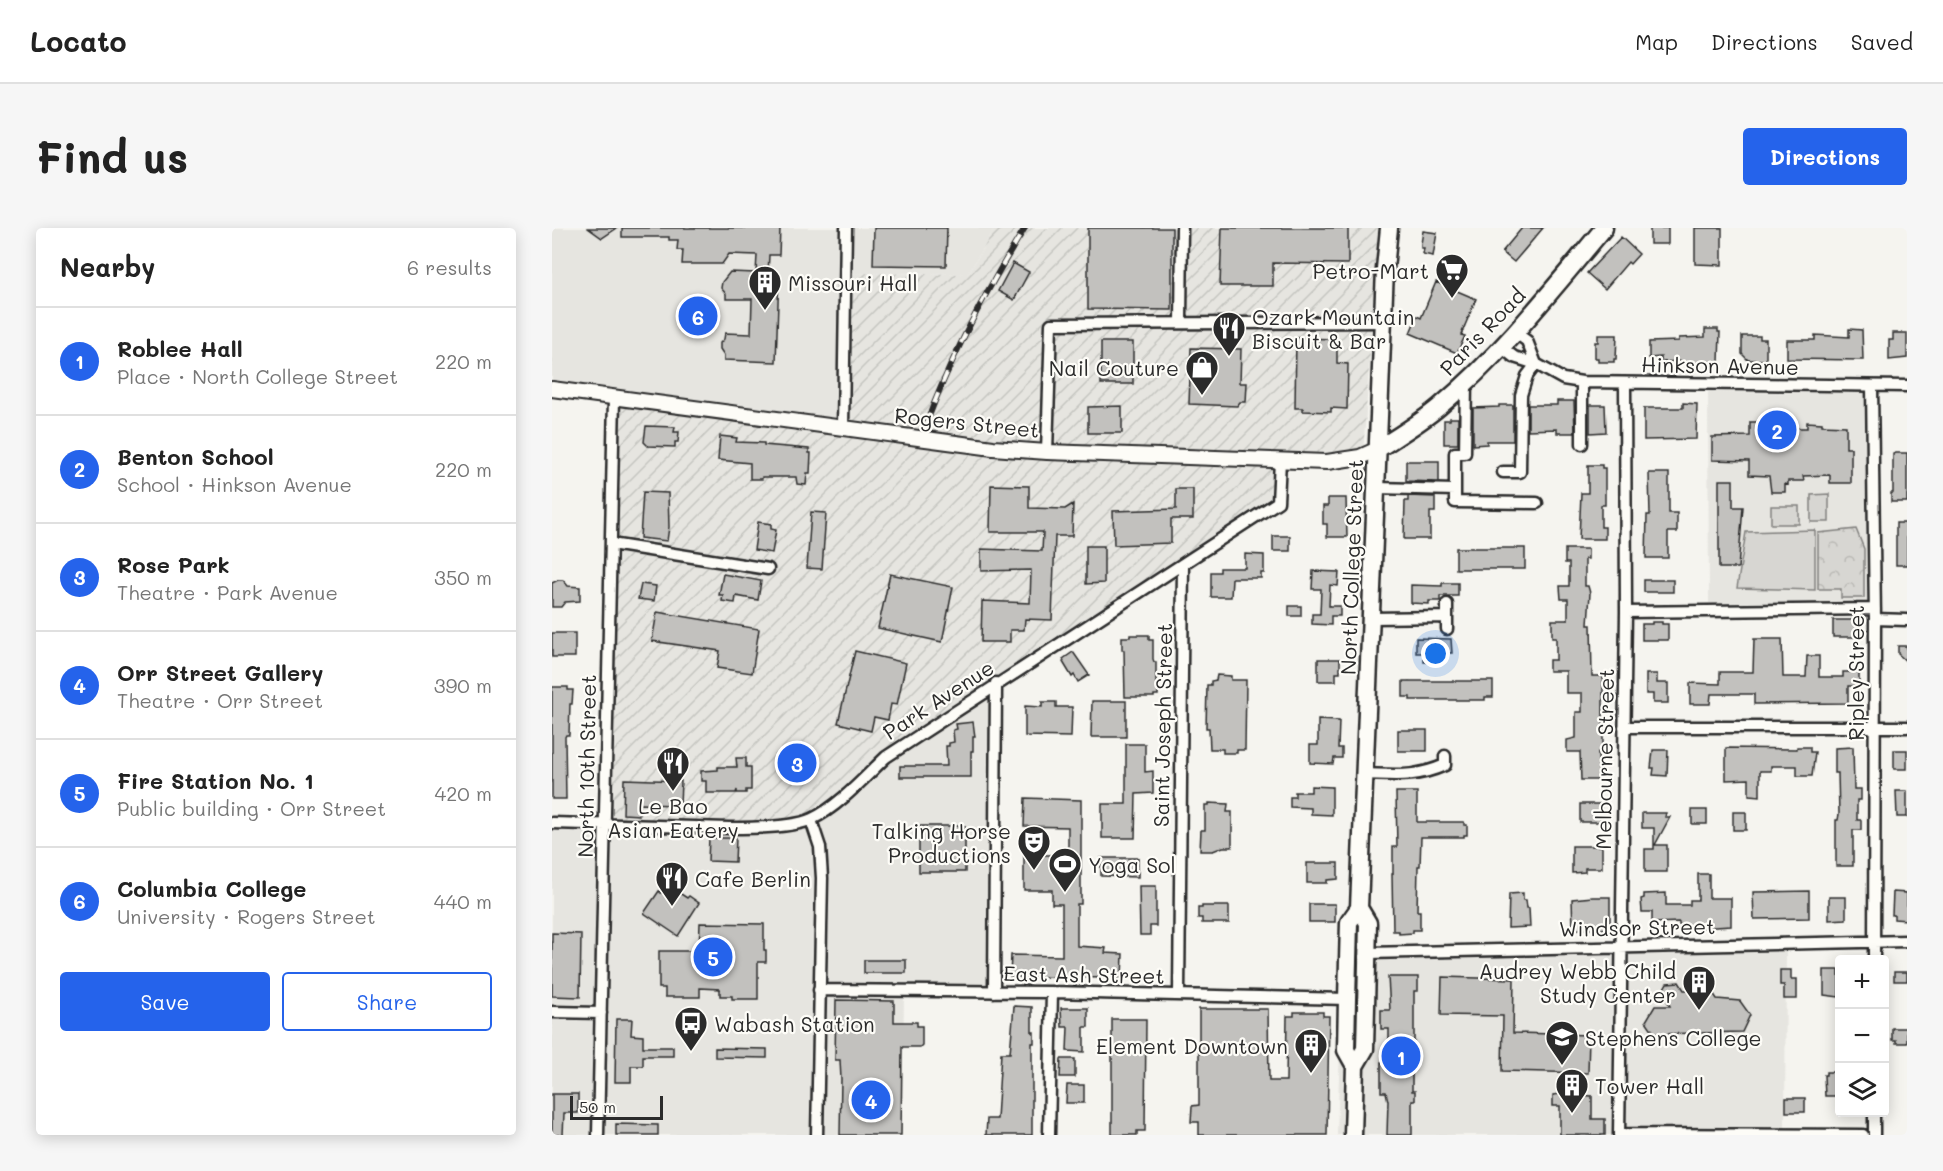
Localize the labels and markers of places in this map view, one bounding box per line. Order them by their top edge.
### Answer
supermarket icon: Petro-Mart [1434,252,1470,299]
place label: Petro-Mart [1312,257,1429,284]
building icon: Missouri Hall [747,264,783,311]
place label: Missouri Hall [788,269,918,296]
pin: 6 [678,294,718,338]
place label: Ozark Mountain Biscuit & Bar [1252,303,1415,354]
restaurant icon: Ozark Mountain Biscuit & Bar [1211,310,1247,357]
shop icon: Nail Couture [1184,349,1220,396]
place label: Nail Couture [1049,354,1179,381]
pin: 2 [1758,408,1796,452]
pin: 3 [778,740,816,786]
restaurant icon: Le Bao Asian Eatery [655,745,691,792]
place label: Le Bao Asian Eatery [607,792,739,843]
place label: Talking Horse Productions [872,817,1011,868]
theatre icon: Talking Horse Productions [1016,824,1052,871]
sports icon: Yoga Sol [1047,846,1083,893]
place label: Yoga Sol [1088,851,1176,878]
restaurant icon: Cafe Berlin [654,860,690,907]
place label: Cafe Berlin [695,865,811,892]
pin: 5 [694,934,732,980]
place label: Audrey Webb Child Study Center [1479,957,1676,1008]
building icon: Audrey Webb Child Study Center [1681,964,1717,1011]
bus stop icon: Wabash Station [673,1005,709,1052]
place label: Wabash Station [714,1010,875,1037]
school or university icon: Stephens College [1544,1019,1580,1066]
place label: Stephens College [1585,1024,1762,1051]
building icon: Element Downtown [1293,1027,1329,1074]
place label: Element Downtown [1096,1032,1288,1059]
pin: 1 [1382,1034,1420,1078]
building icon: Tower Hall [1554,1067,1590,1114]
place label: Tower Hall [1595,1072,1704,1099]
pin: 4 [852,1078,890,1122]

